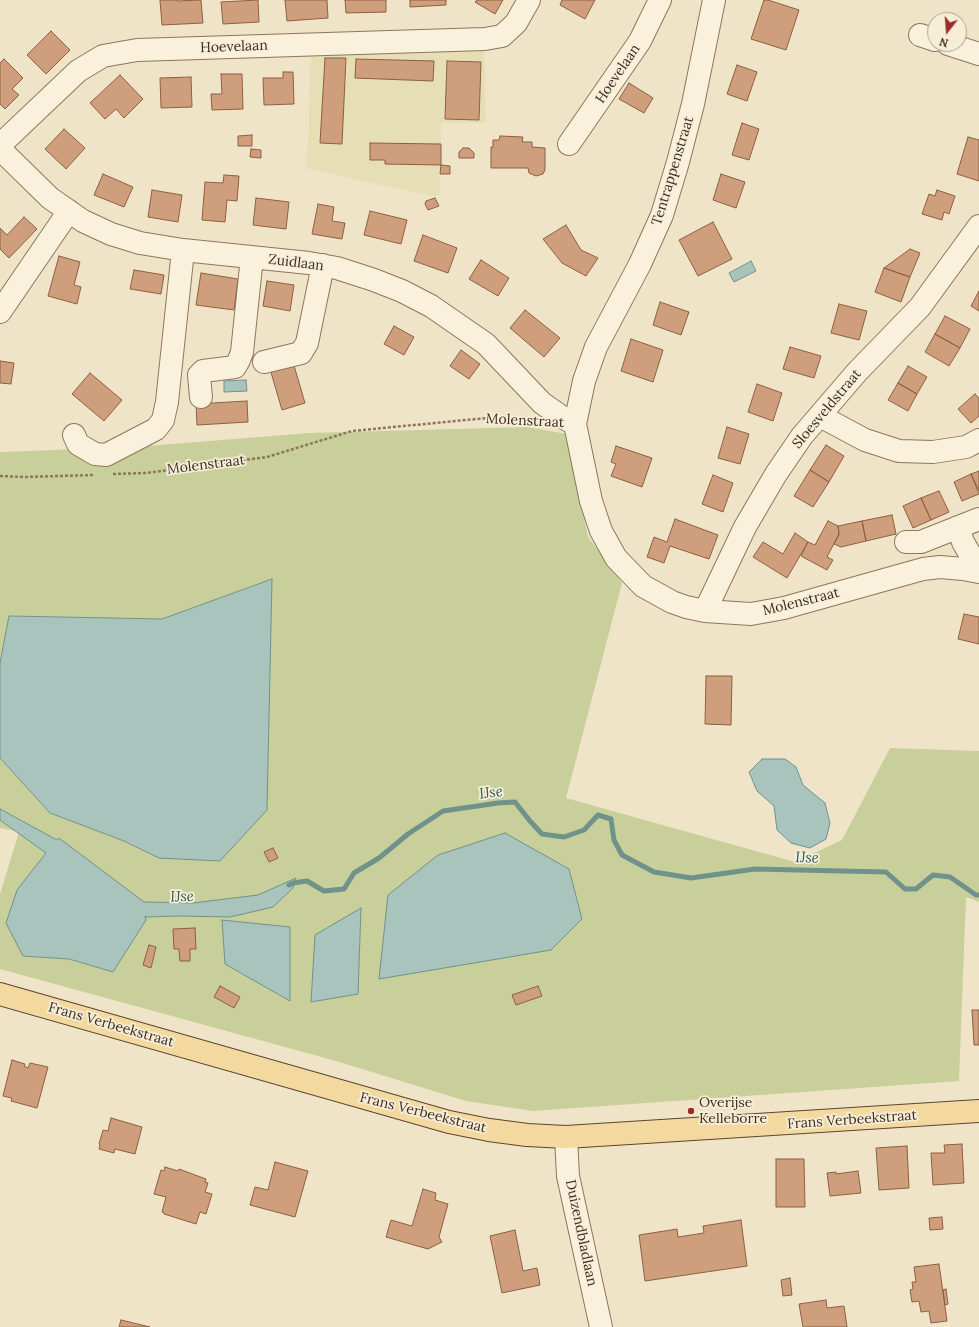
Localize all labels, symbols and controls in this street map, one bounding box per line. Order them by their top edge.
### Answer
north arrow [927,12,967,52]
text: N [938,35,950,50]
street label: Hoevelaan [200,37,268,57]
street label: Hoevelaan [592,41,644,107]
street label: Tentrappenstraat [648,114,698,228]
street label: Zuidlaan [267,251,325,275]
street label: Sloesveldstraat [789,366,865,452]
street label: Molenstraat [485,411,565,431]
street label: Molenstraat [166,452,246,478]
street label: Molenstraat [761,584,841,620]
water label: IJse [478,783,504,803]
water label: IJse [795,849,819,867]
water label: IJse [170,888,194,906]
street label: Frans Verbeekstraat [46,999,176,1051]
street label: Frans Verbeekstraat [358,1089,488,1137]
place label: Overijse Kelleborre [699,1095,767,1128]
marker: Overijse Kelleborre [686,1106,696,1116]
street label: Frans Verbeekstraat [787,1107,917,1133]
street label: Duizendbladlaan [561,1178,601,1288]

